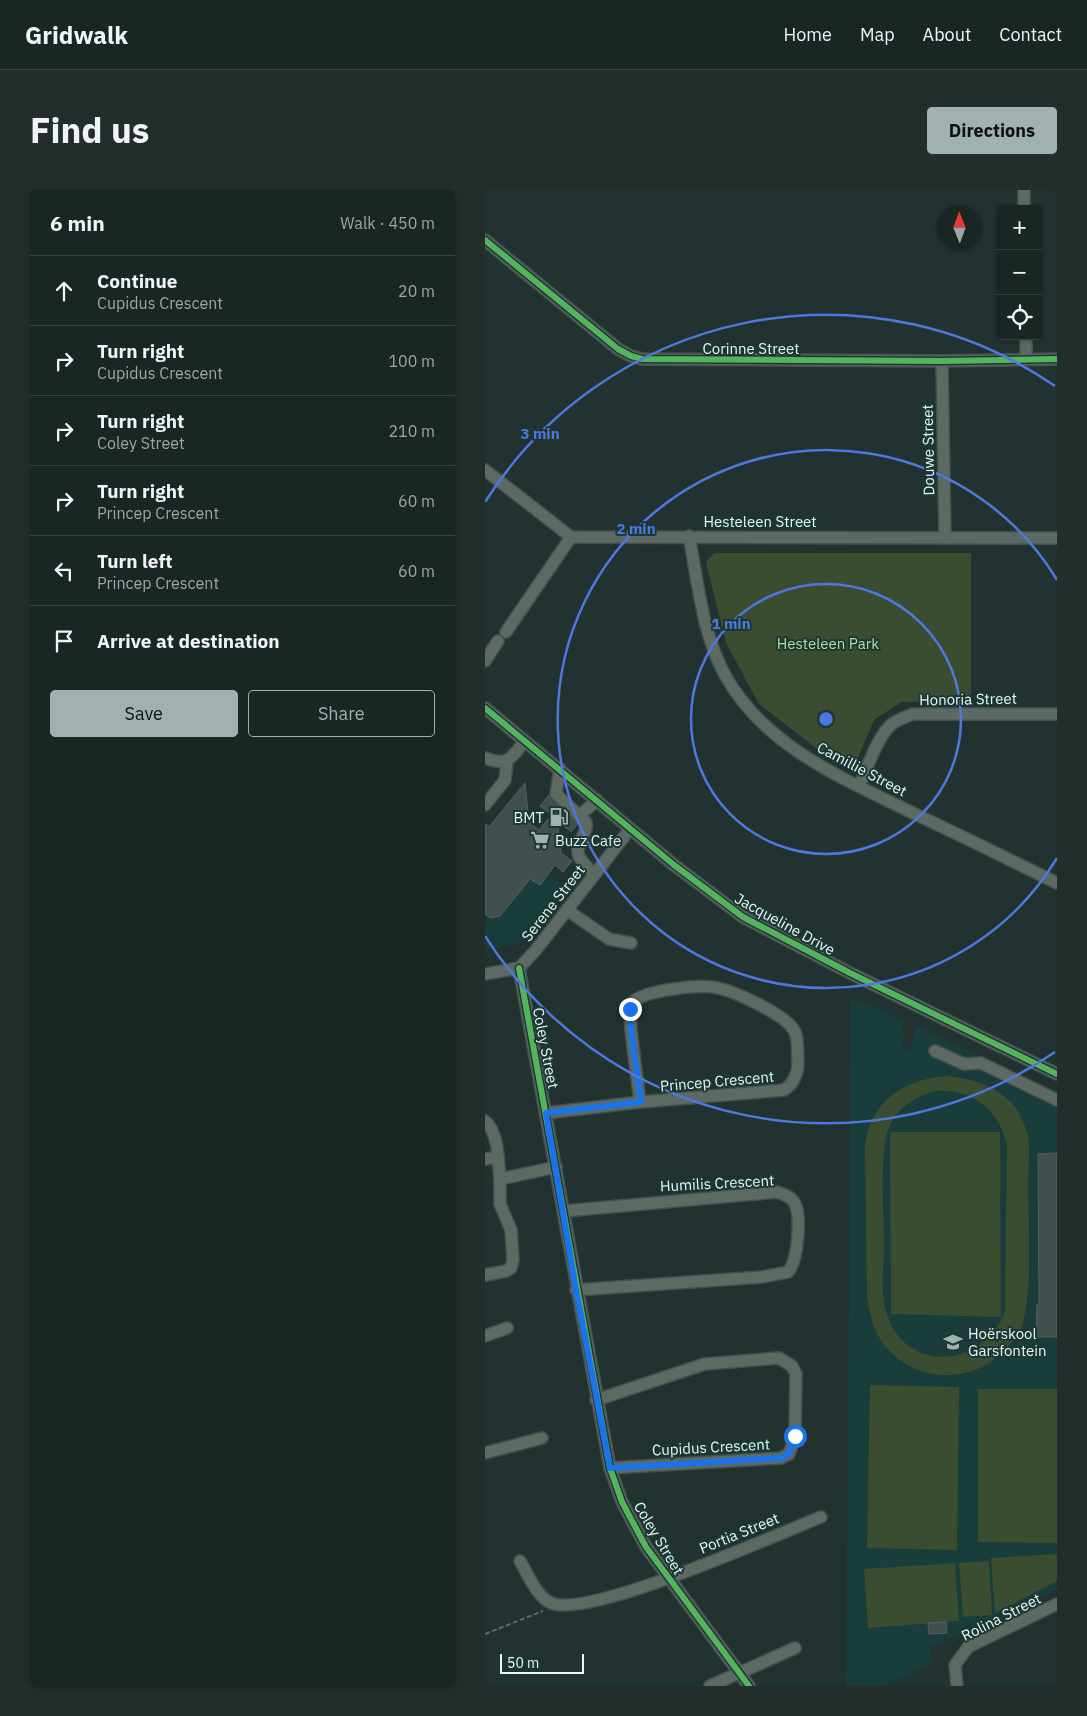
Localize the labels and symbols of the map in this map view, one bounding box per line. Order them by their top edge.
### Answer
north arrow [937,205,982,250]
street label: Corinne Street [703,339,799,358]
street label: Douwe Street [918,404,938,496]
text: 3 min [520,424,560,443]
street label: Hesteleen Street [703,512,817,531]
text: 2 min [616,519,656,538]
text: 1 min [711,614,751,633]
park label: Hesteleen Park [777,634,879,653]
street label: Honoria Street [919,689,1017,709]
centre of rings [817,710,835,728]
street label: Camillie Street [814,737,910,801]
fuel station icon: BMT [548,806,570,828]
place label: BMT [513,808,544,827]
supermarket icon: Buzz Cafe [529,829,551,851]
place label: Buzz Cafe [555,831,621,850]
street label: Serene Street [517,861,589,945]
street label: Jacqueline Drive [732,889,838,959]
route end [619,998,642,1021]
street label: Coley Street [529,1006,563,1090]
street label: Princep Crescent [659,1067,775,1095]
street label: Humilis Crescent [659,1171,775,1195]
place label: Hoërskool Garsfontein [968,1324,1047,1360]
school or university icon: Hoërskool Garsfontein [942,1331,964,1353]
route start [784,1425,807,1448]
street label: Cupidus Crescent [652,1434,770,1460]
street label: Coley Street [630,1498,688,1578]
street label: Portia Street [696,1508,782,1558]
street label: Rolina Street [958,1589,1044,1645]
scale bar [500,1651,584,1674]

